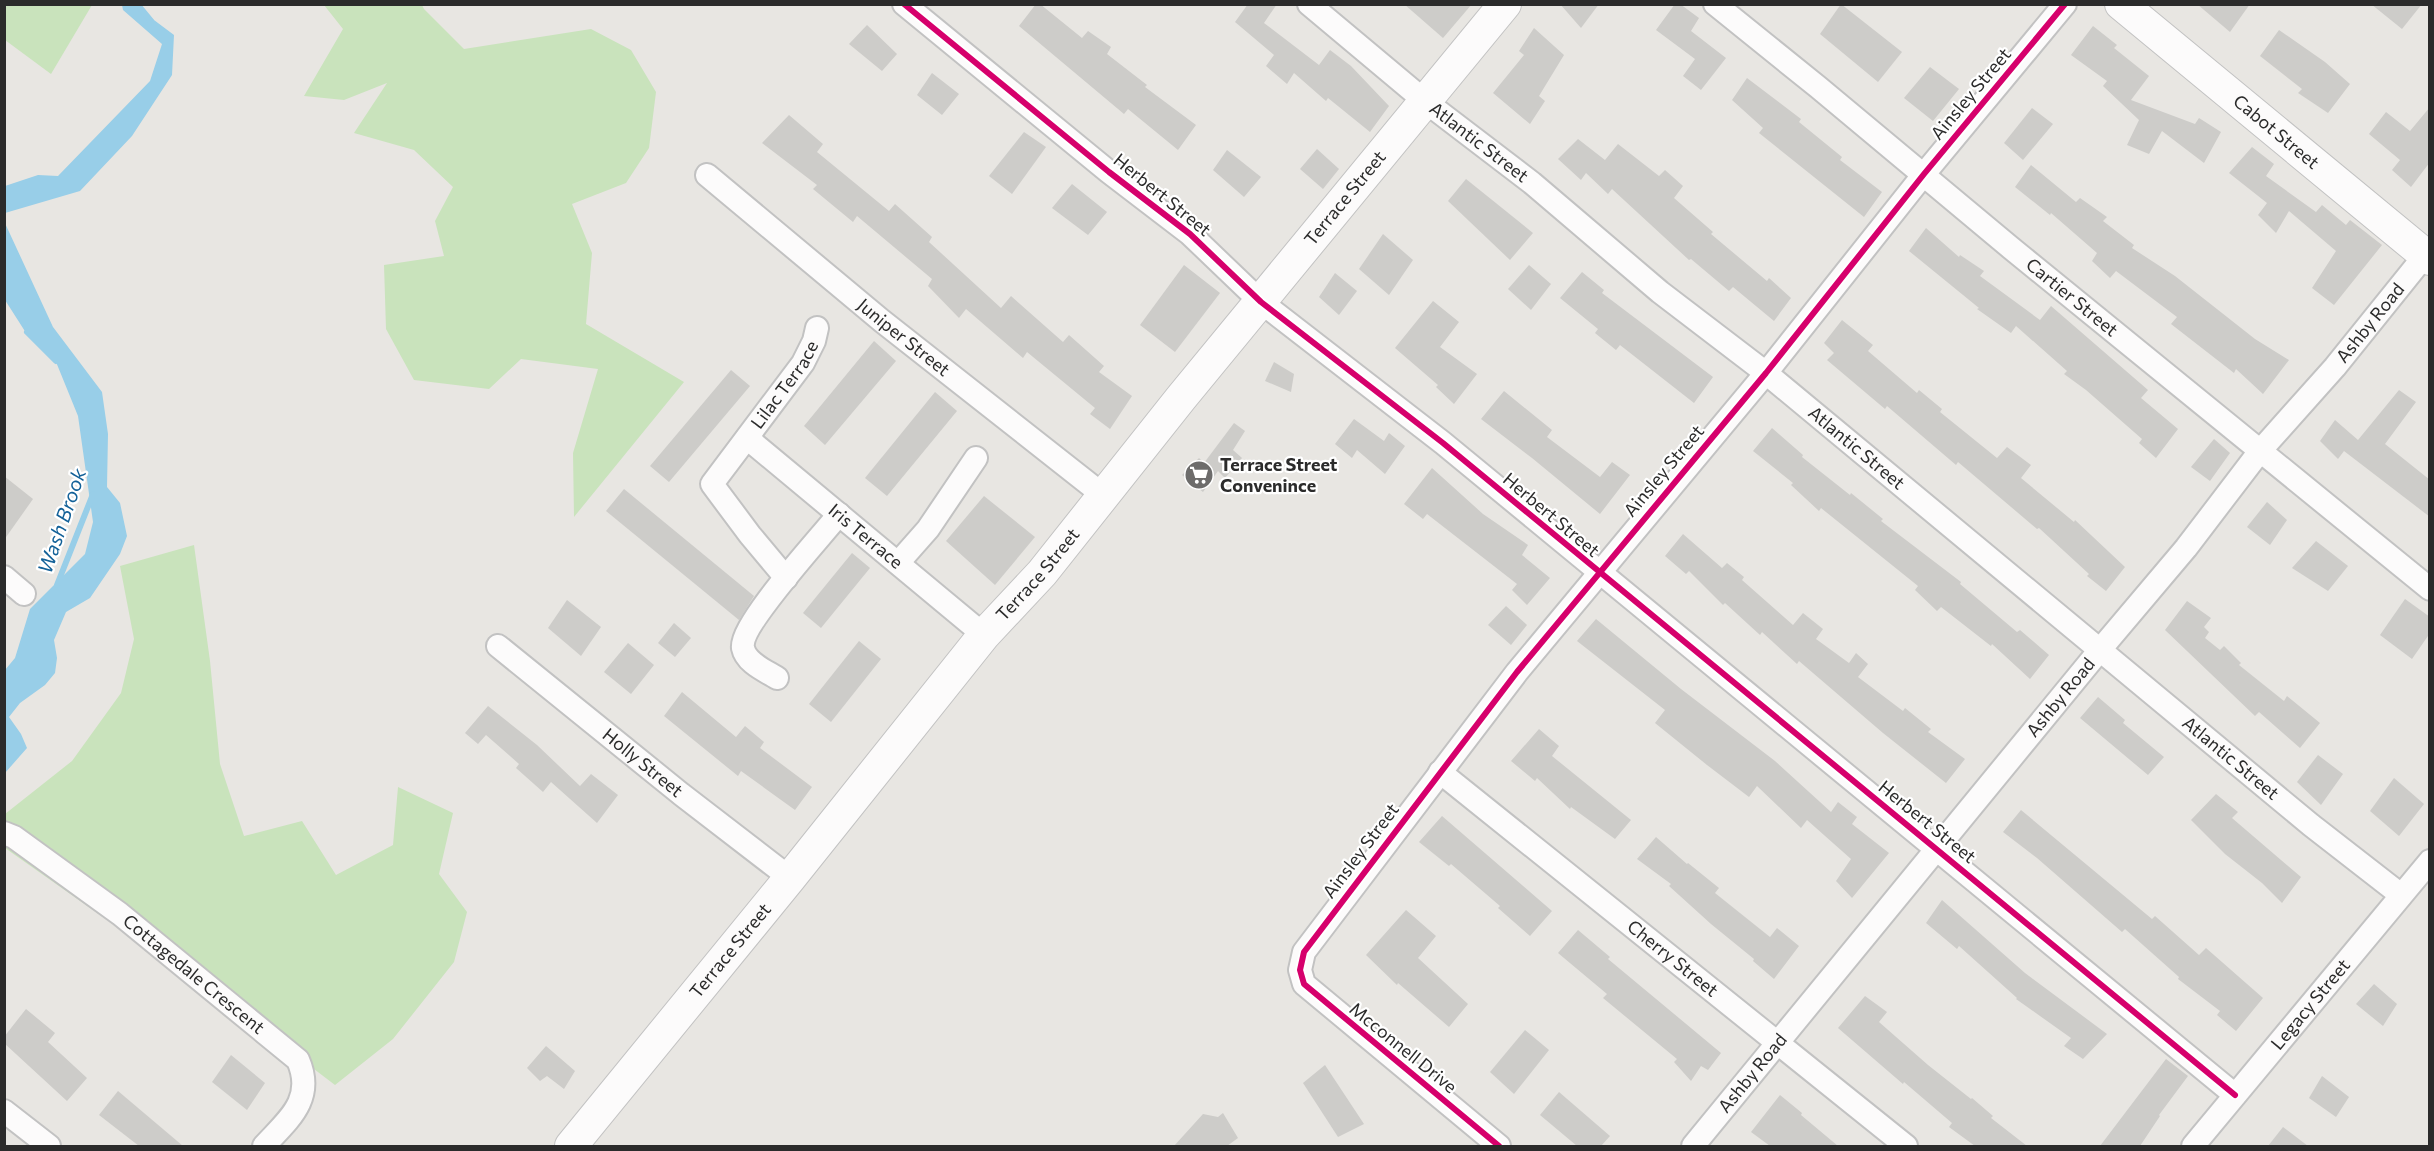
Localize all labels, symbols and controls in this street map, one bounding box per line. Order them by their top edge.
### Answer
street label: Ainsley Street [1925,43,2015,144]
street label: Cabot Street [2229,89,2324,173]
street label: Atlantic Street [1425,97,1533,186]
street label: Terrace Street [1299,146,1390,249]
street label: Herbert Street [1109,148,1216,240]
street label: Cartier Street [2022,253,2123,341]
street label: Ashby Road [2331,278,2408,367]
street label: Juniper Street [853,293,955,380]
street label: Lilac Terrace [746,337,822,433]
street label: Atlantic Street [1804,401,1910,494]
street label: Ainsley Street [1618,420,1708,521]
place label: Terrace Street Convenince [1220,453,1338,496]
supermarket icon: Terrace Street Convenince [1183,459,1215,491]
water label: Wash Brook [32,464,91,576]
street label: Herbert Street [1499,467,1604,561]
street label: Iris Terrace [824,498,908,573]
street label: Terrace Street [991,523,1083,625]
street label: Ashby Road [2021,653,2099,741]
street label: Atlantic Street [2178,711,2284,804]
street label: Holly Street [599,723,688,801]
street label: Herbert Street [1874,775,1981,867]
street label: Ainsley Street [1317,799,1403,902]
street label: Terrace Street [684,898,775,1002]
street label: Cottagedale Crescent [119,909,270,1038]
street label: Cherry Street [1623,915,1723,1001]
street label: Legacy Street [2266,954,2354,1054]
street label: Mcconnell Drive [1345,997,1462,1097]
street label: Ashby Road [1713,1029,1791,1117]

